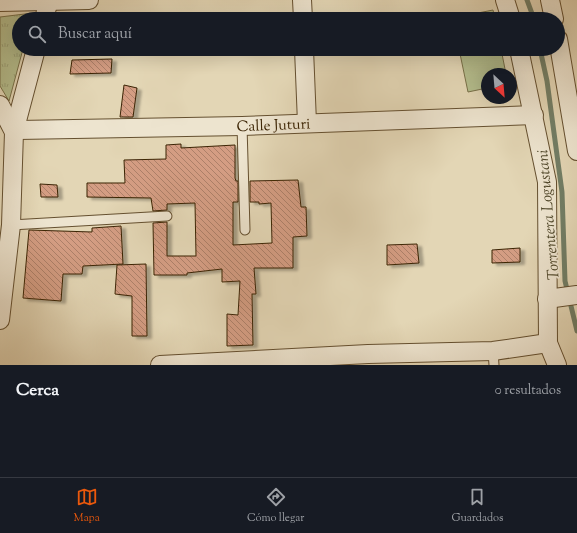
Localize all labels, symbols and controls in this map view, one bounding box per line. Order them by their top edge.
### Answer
search box [12,12,565,56]
icon: search [26,23,48,45]
text: Buscar aquí [58,24,132,45]
north arrow [481,68,517,104]
street label: Calle Juturi [236,114,311,138]
water label: Torrentera Logustani [532,148,567,281]
text: Cerca [16,379,59,403]
text: 0 resultados [495,382,561,400]
tab: Mapa [74,486,100,526]
tab: Cómo llegar [247,486,304,526]
tab: Guardados [451,486,503,526]

